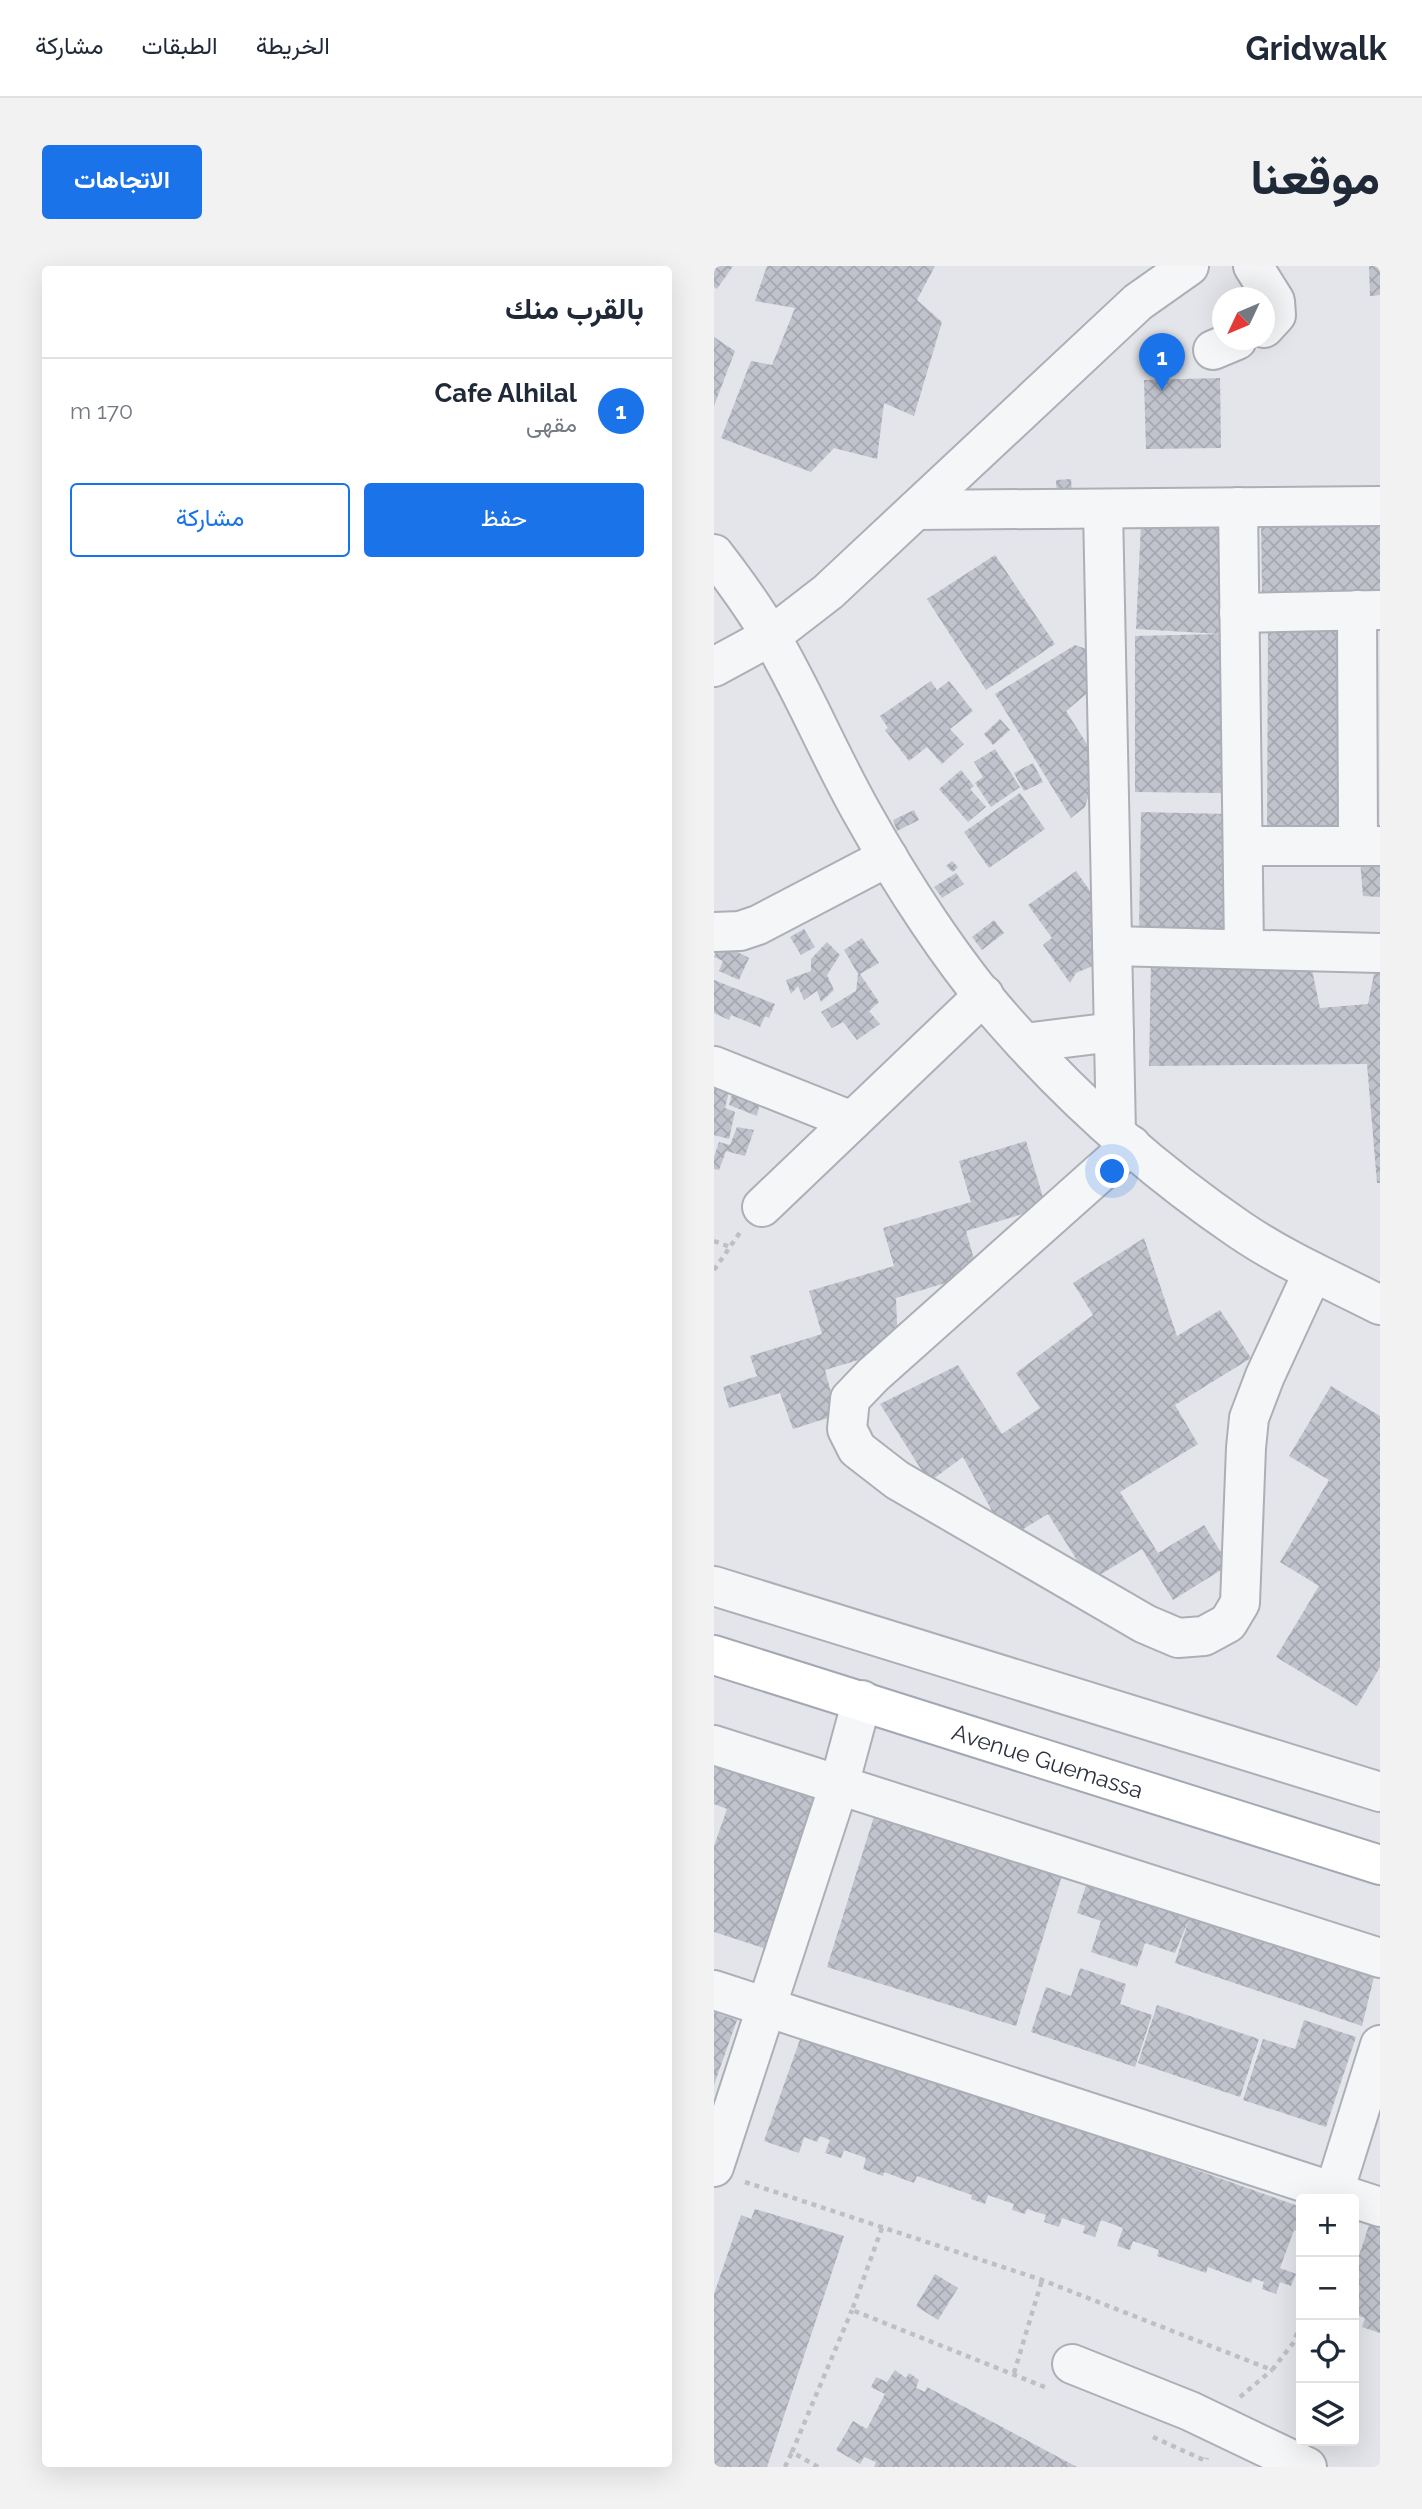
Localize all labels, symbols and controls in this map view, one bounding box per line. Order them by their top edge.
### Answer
text: Gridwalk [1246,29,1387,68]
text: مشاركة [35,31,103,60]
text: الطبقات [141,31,218,60]
text: الخريطة [256,31,330,60]
button: الاتجاهات [42,145,202,219]
text: موقعنا [1250,148,1380,205]
north arrow [1212,287,1275,350]
text: بالقرب منك [505,291,644,326]
pin: 1 [1139,333,1185,391]
text: Cafe Alhilal [434,378,577,408]
text: 170 m [70,397,133,424]
text: 1 [615,397,627,424]
text: مقهى [526,410,577,437]
button: مشاركة [70,483,350,557]
button: حفظ [364,483,644,557]
your location [1095,1154,1129,1188]
street label: Avenue Guemassa [949,1717,1147,1803]
map controls [1296,2194,1359,2446]
button: + [1296,2194,1359,2257]
button: − [1296,2257,1359,2320]
button: locate [1296,2320,1359,2383]
button: layers [1296,2383,1359,2446]

